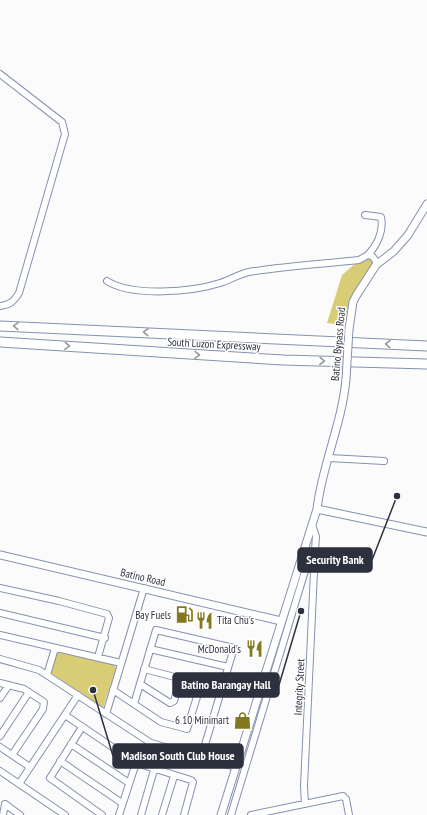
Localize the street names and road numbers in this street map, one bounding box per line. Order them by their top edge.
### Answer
street label: Batino Bypass Road [328,306,348,381]
street label: South Luzon Expressway [167,335,262,353]
street label: Batino Road [119,565,167,589]
street label: Integrity Street [291,658,307,716]

